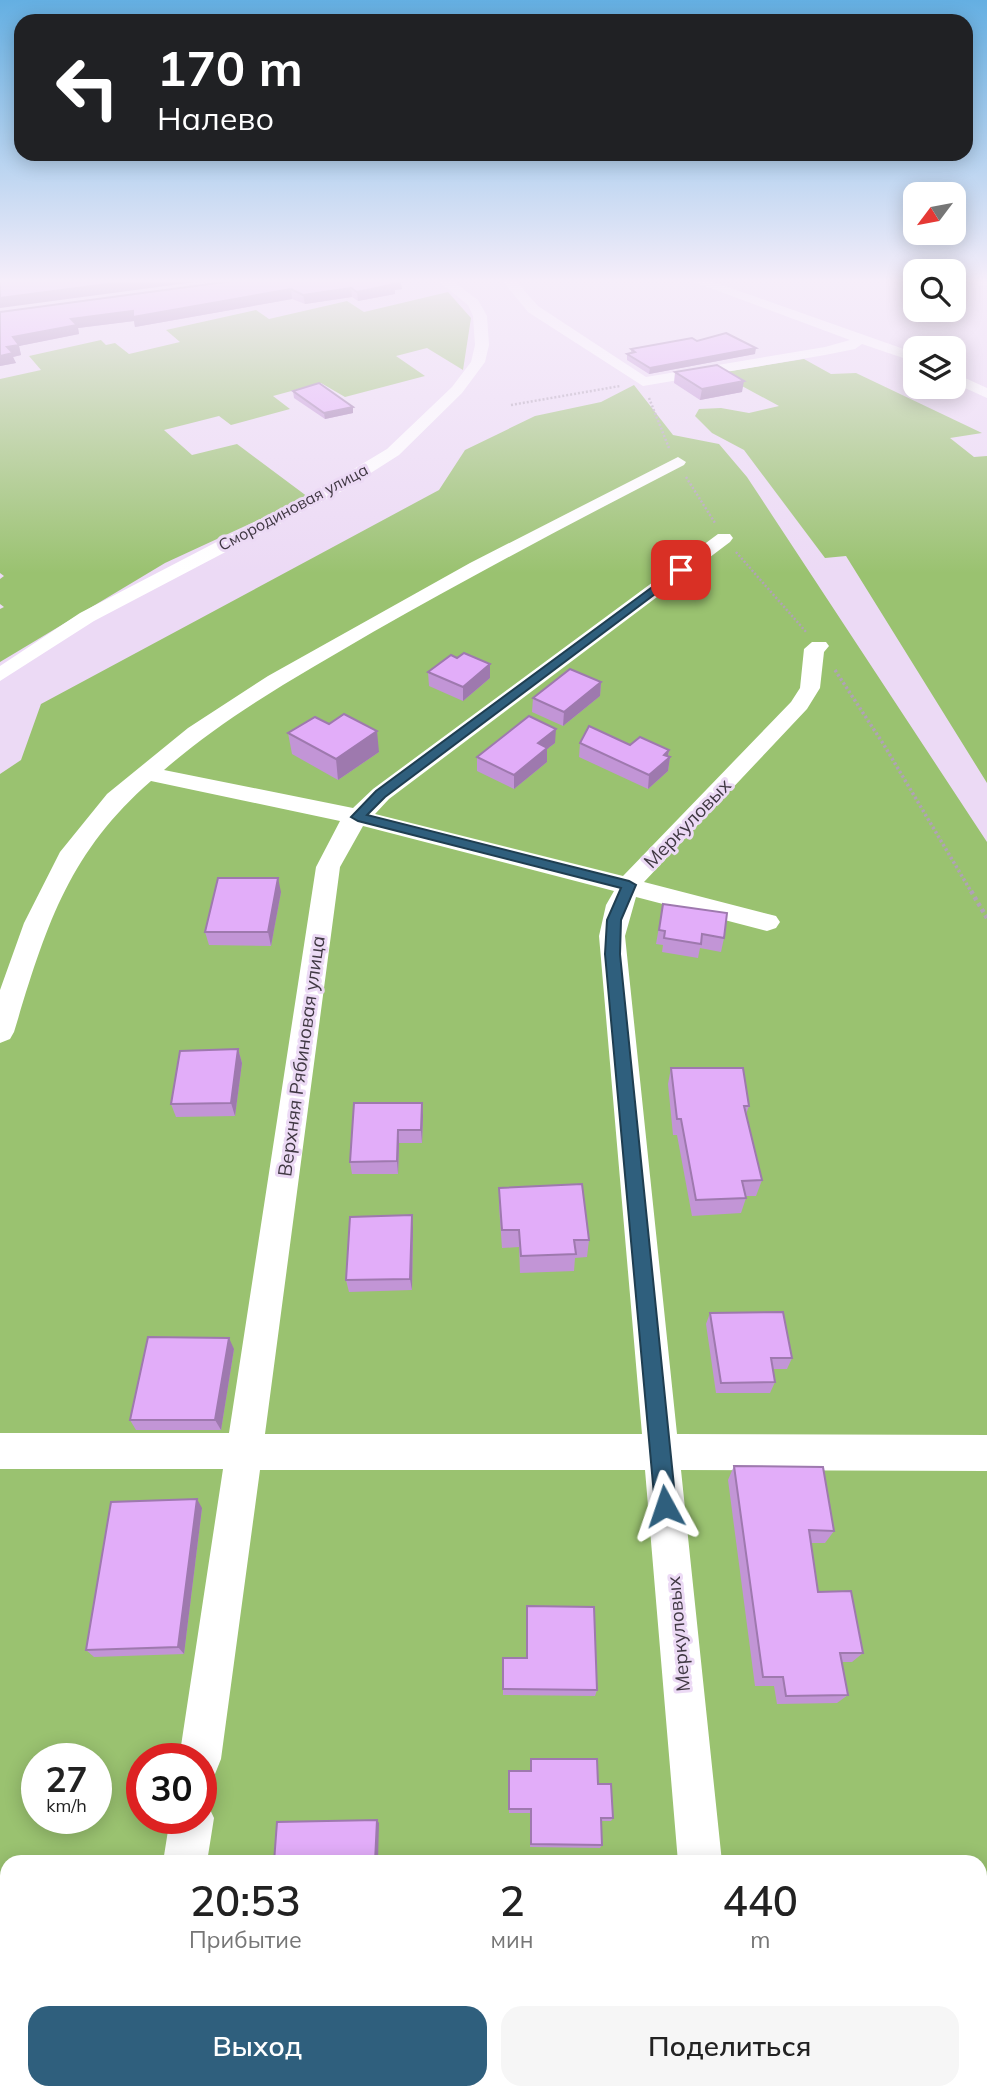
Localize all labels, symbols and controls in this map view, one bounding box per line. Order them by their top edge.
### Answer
text: 170 m [157,37,303,98]
icon: left [42,42,133,133]
text: Налево [157,98,274,138]
north arrow [903,182,966,245]
map controls [903,182,966,399]
button: search [903,259,966,322]
button: layers [903,336,966,399]
street label: Смородиновая улица [215,459,371,555]
pin [651,540,711,600]
icon: arrive [662,551,700,589]
street label: Меркуловых [638,773,736,873]
street label: Верхняя Рябиновая улица [272,934,330,1178]
position arrow [628,1469,702,1543]
street label: Меркуловых [661,1575,695,1693]
speed limit sign: 30 [126,1743,217,1834]
text: 27 [45,1757,88,1801]
text: km/h [46,1794,87,1817]
text: 20:53 [190,1874,301,1927]
text: 2 [499,1874,525,1927]
text: 440 [722,1874,798,1927]
text: Прибытие [189,1925,302,1954]
text: мин [491,1925,534,1954]
text: m [750,1925,770,1954]
button: Выход [28,2006,487,2086]
button: Поделиться [501,2006,959,2086]

